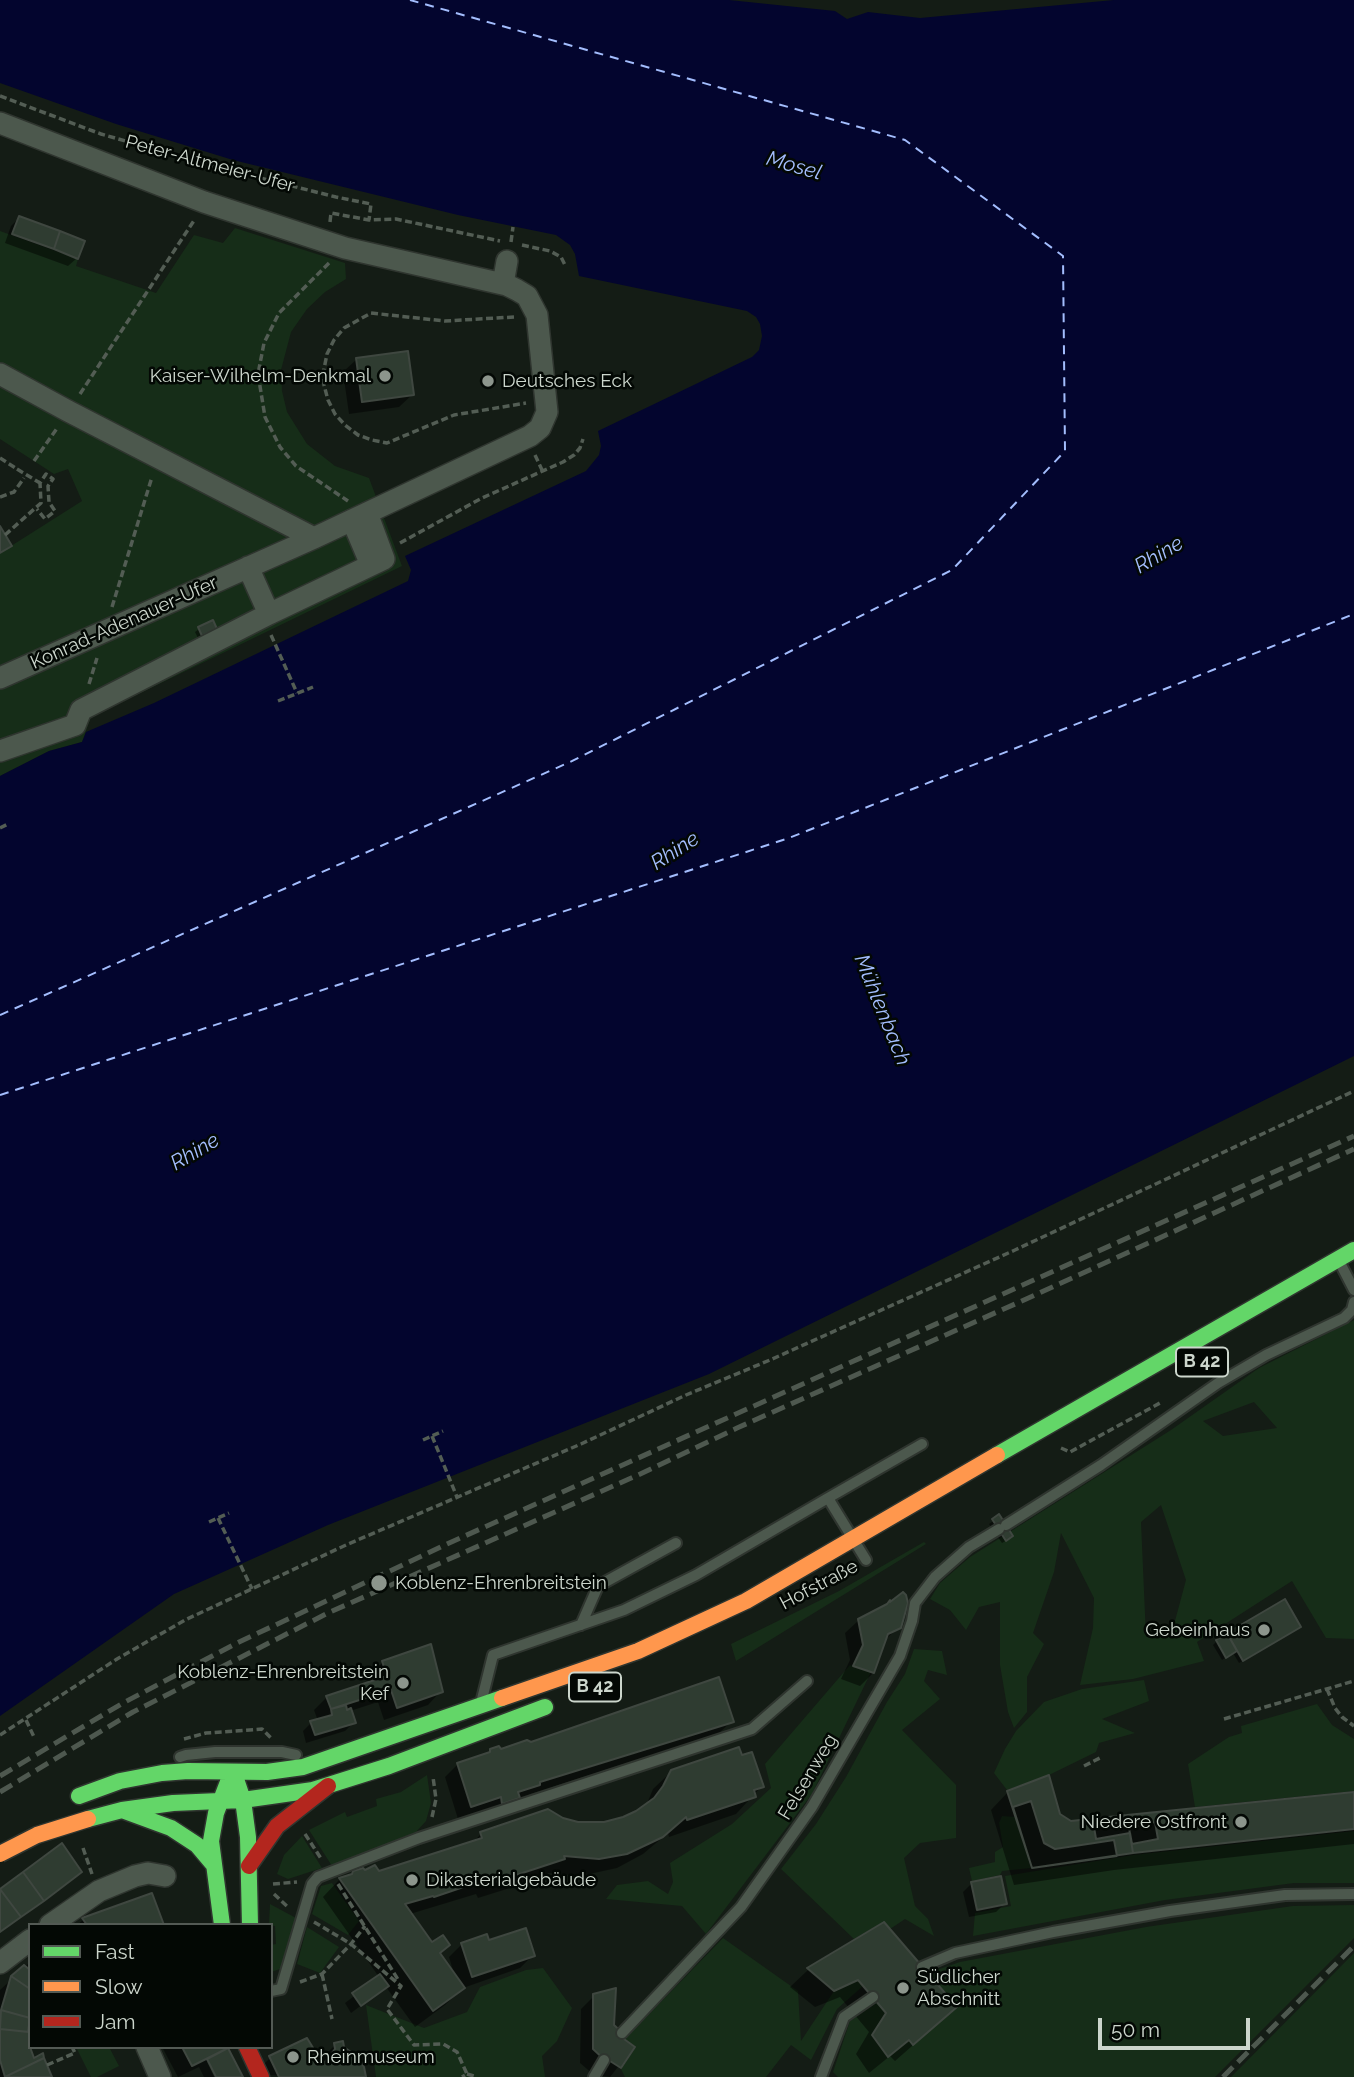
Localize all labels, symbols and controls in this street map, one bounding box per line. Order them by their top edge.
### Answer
street label: Peter-Altmeier-Ufer [123,130,297,198]
water label: Mosel [764,146,824,186]
place label: Kaiser-Wilhelm-Denkmal [150,365,371,387]
marker: Kaiser-Wilhelm-Denkmal [377,368,393,384]
place label: Deutsches Eck [502,370,632,392]
marker: Deutsches Eck [480,373,496,389]
water label: Rhine [1130,531,1188,579]
street label: Konrad-Adenauer-Ufer [27,571,221,675]
water label: Rhine [646,826,704,876]
water label: Mühlenbach [848,951,916,1069]
water label: Rhine [166,1128,224,1176]
road number: B 42 [1176,1348,1228,1377]
street label: Hofstraße [776,1555,862,1615]
place label: Koblenz-Ehrenbreitstein [395,1572,607,1594]
marker: Koblenz-Ehrenbreitstein [369,1573,389,1593]
place label: Gebeinhaus [1145,1619,1250,1641]
marker: Gebeinhaus [1256,1622,1272,1638]
place label: Koblenz-Ehrenbreitstein Kef [177,1661,389,1705]
road number: B 42 [569,1672,621,1702]
marker: Koblenz-Ehrenbreitstein Kef [395,1675,411,1691]
street label: Felsenweg [773,1730,843,1824]
place label: Niedere Ostfront [1081,1811,1227,1833]
marker: Niedere Ostfront [1233,1814,1249,1830]
place label: Dikasterialgebäude [426,1869,596,1891]
marker: Dikasterialgebäude [404,1872,420,1888]
legend [28,1923,273,2049]
text: Fast [95,1939,135,1964]
place label: Südlicher Abschnitt [917,1966,1000,2010]
text: Slow [95,1974,143,1999]
marker: Südlicher Abschnitt [895,1980,911,1996]
scale bar [1102,2004,1254,2048]
text: Jam [95,2009,136,2034]
text: 50 m [1111,2017,1160,2042]
place label: Rheinmuseum [307,2046,435,2068]
marker: Rheinmuseum [285,2049,301,2065]

